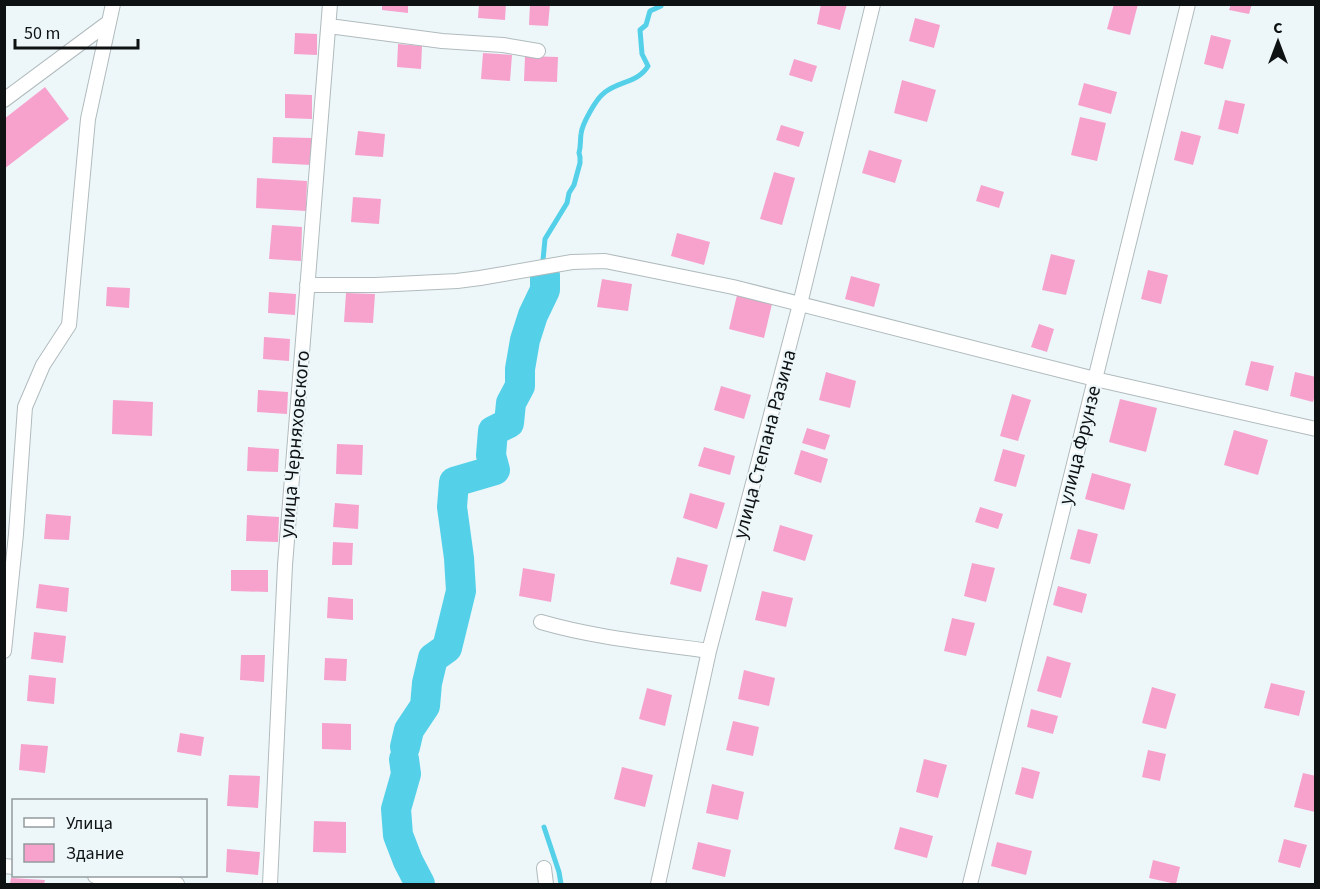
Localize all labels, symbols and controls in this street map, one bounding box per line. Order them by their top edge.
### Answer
scale bar [15,12,138,50]
north arrow [1248,12,1308,72]
text: С [1273,17,1283,39]
text: 50 m [24,21,60,46]
street label: улица Степана Разина [726,347,804,542]
street label: улица Черняховского [273,349,317,539]
street label: улица Фрунзе [1052,383,1108,508]
legend [12,799,207,877]
text: Улица [66,811,113,836]
text: Здание [66,841,124,866]

